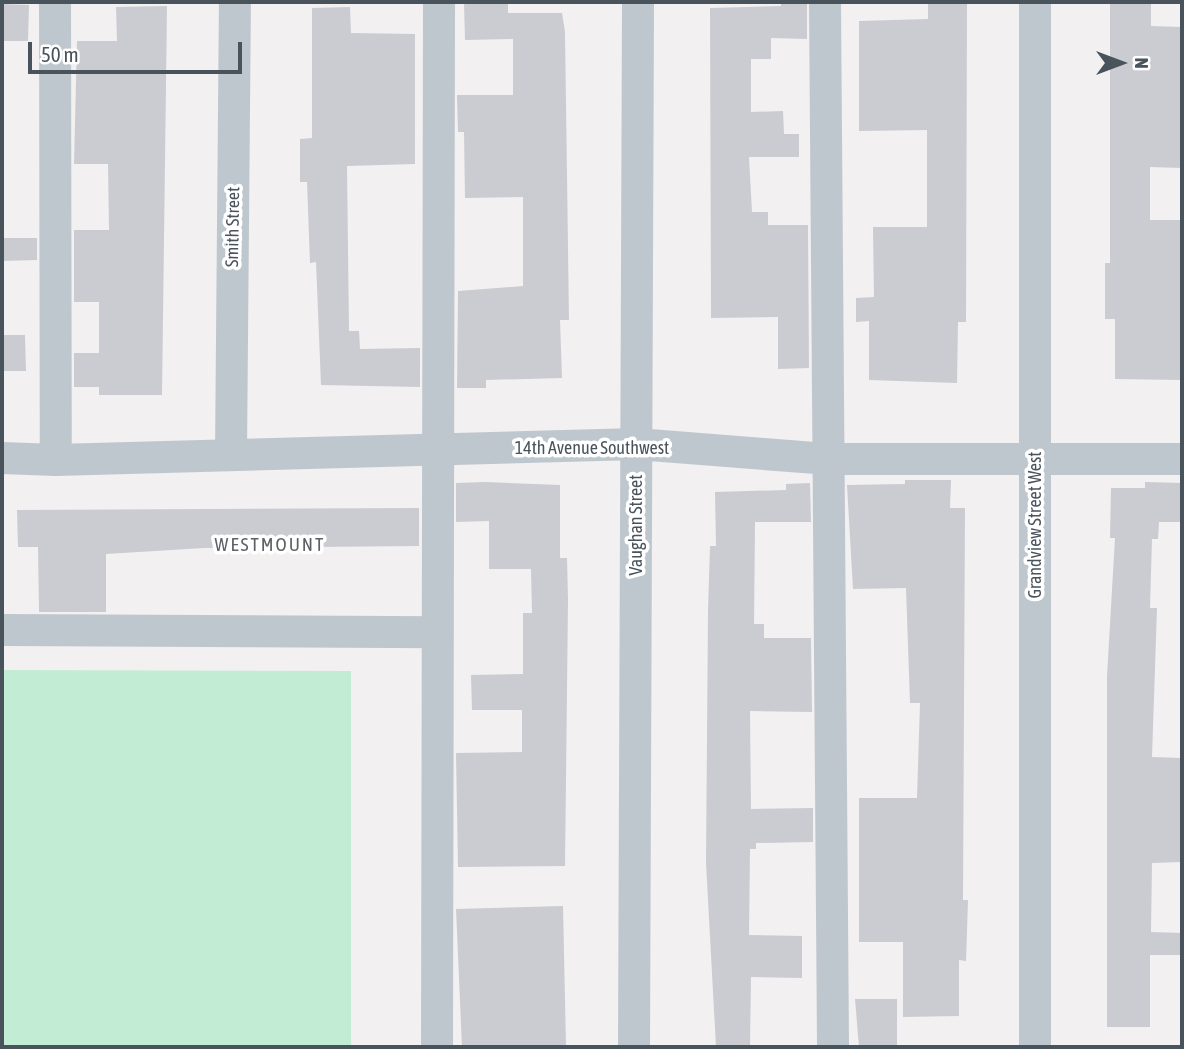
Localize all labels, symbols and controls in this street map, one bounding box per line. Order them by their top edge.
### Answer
scale bar [32,28,245,72]
north arrow [1086,28,1156,98]
text: 50 m [41,42,79,66]
text: N [1131,57,1153,69]
street label: Smith Street [221,187,245,267]
street label: 14th Avenue Southwest [515,437,669,459]
street label: Grandview Street West [1024,451,1046,599]
street label: Vaughan Street [625,475,647,575]
district label: WESTMOUNT [216,534,324,556]

